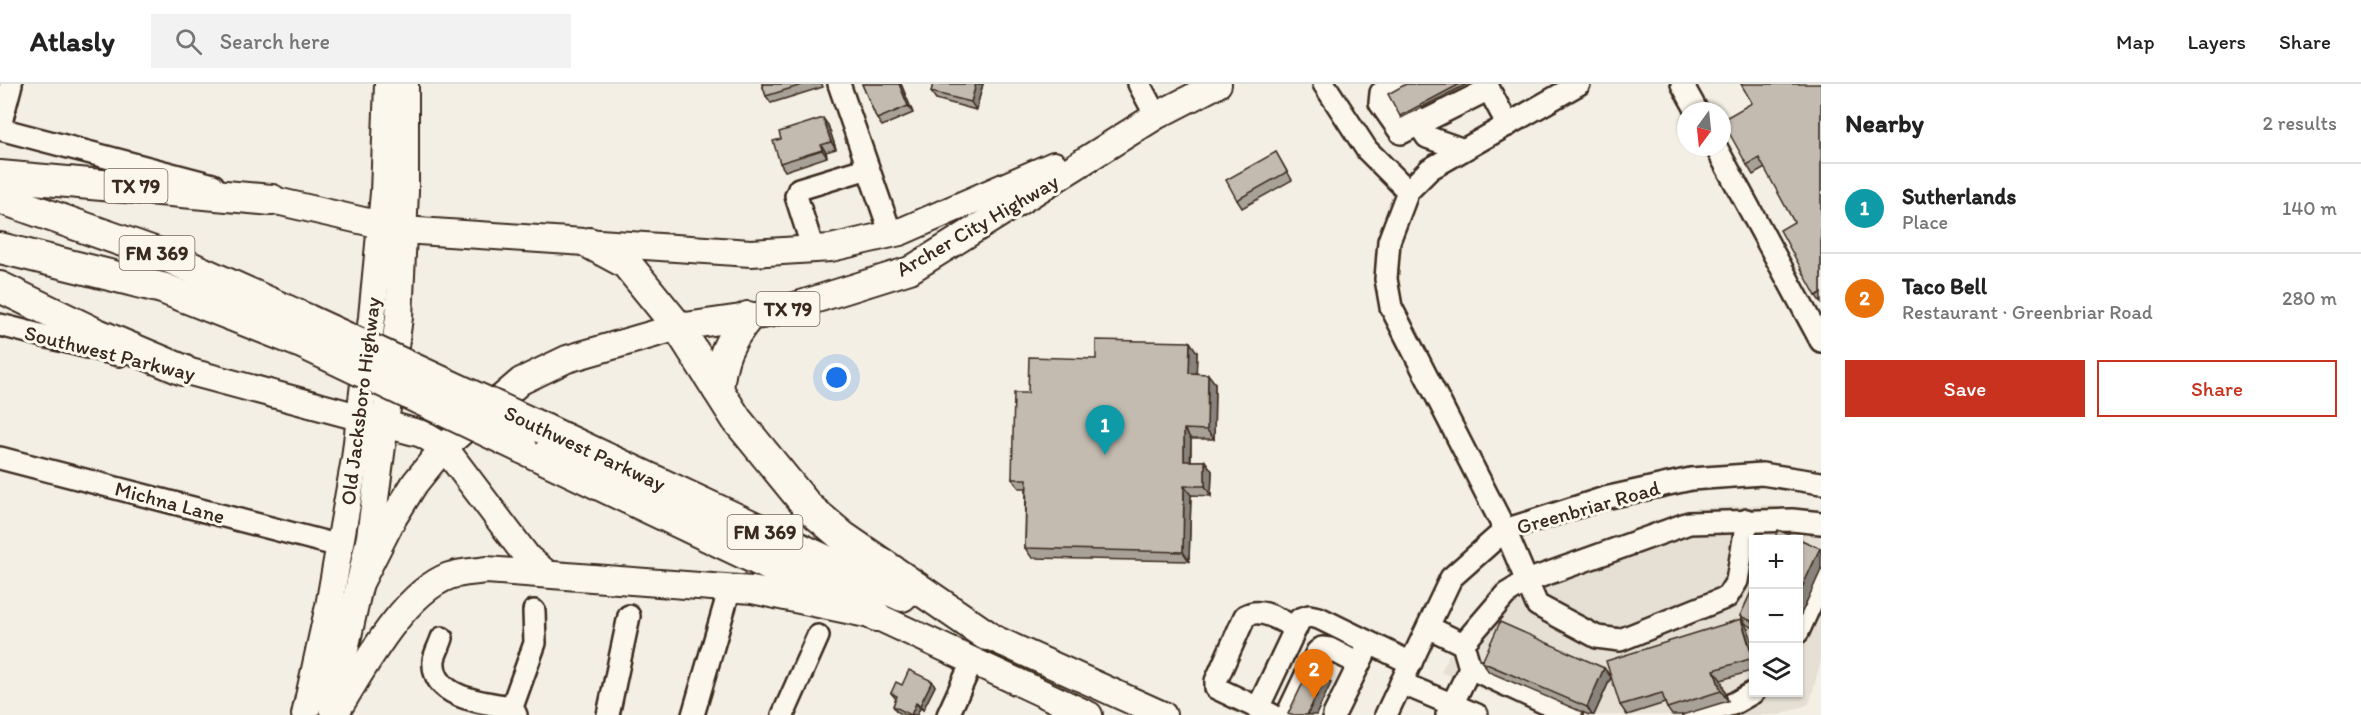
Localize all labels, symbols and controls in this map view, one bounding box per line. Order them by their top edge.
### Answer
search box [151,14,571,68]
text: Atlasly [30,24,115,58]
icon: search [172,25,205,58]
text: Search here [220,28,330,55]
text: Map [2116,29,2155,54]
text: Layers [2188,29,2246,54]
text: Share [2279,29,2331,54]
north arrow [1677,102,1731,156]
text: Nearby [1845,107,1924,139]
text: 2 results [2263,111,2337,135]
street label: Archer City Highway [891,168,1063,282]
road number: TX 79 [104,169,168,203]
text: Sutherlands [1902,183,2016,210]
text: 1 [1860,196,1869,220]
text: 140 m [2282,196,2337,220]
text: Place [1902,210,1948,234]
road number: FM 369 [120,236,195,270]
text: Taco Bell [1902,273,1987,300]
text: 2 [1859,286,1870,310]
text: 280 m [2282,286,2337,310]
road number: TX 79 [756,292,820,326]
street label: Old Jacksboro Highway [335,295,385,507]
text: Restaurant · Greenbriar Road [1902,300,2153,324]
street label: Southwest Parkway [22,320,198,386]
button: Save [1845,360,2085,417]
button: Share [2097,360,2337,417]
your location [822,363,851,392]
street label: Southwest Parkway [500,400,670,496]
pin: 1 [1086,406,1124,455]
street label: Greenbriar Road [1513,474,1663,539]
street label: Michna Lane [112,475,228,529]
road number: FM 369 [728,515,802,549]
map controls [1749,535,1803,697]
button: + [1749,535,1803,589]
button: − [1749,589,1803,643]
button: layers [1749,643,1803,697]
pin: 2 [1294,650,1334,699]

